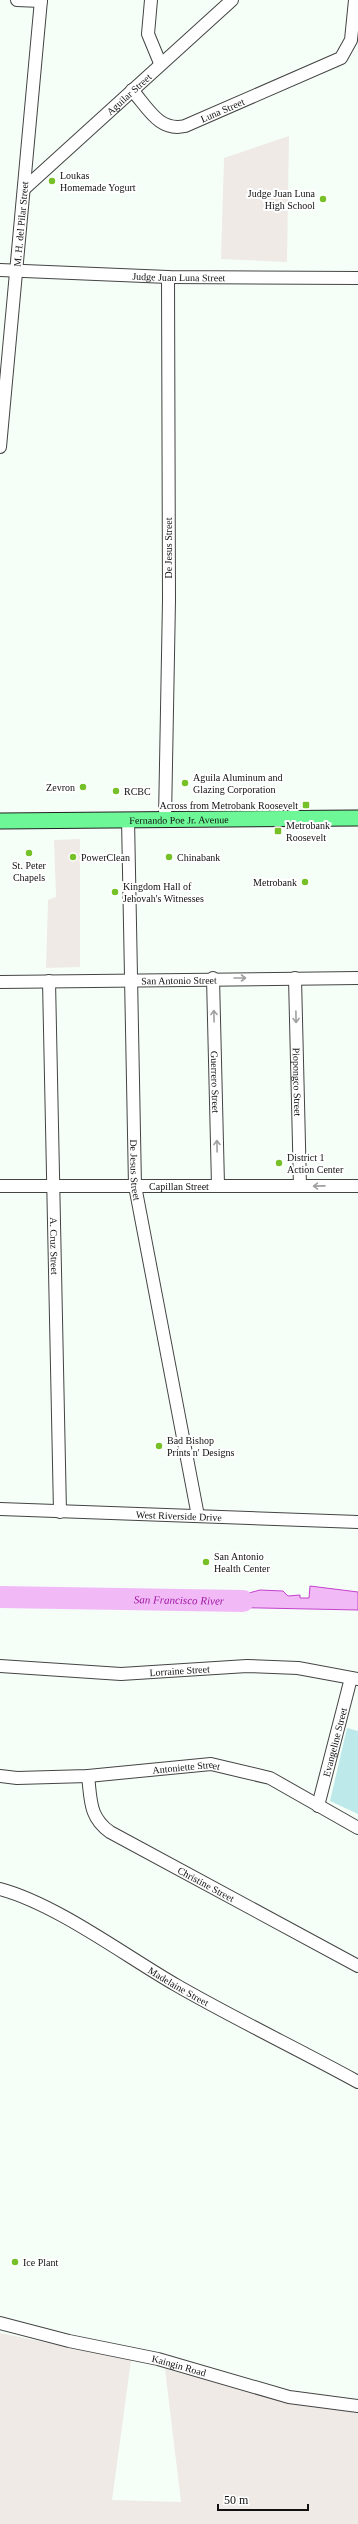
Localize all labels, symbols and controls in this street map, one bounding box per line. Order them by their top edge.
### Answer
street label: Aguilar Street [104,71,154,117]
street label: Luna Street [199,96,246,125]
place label: Loukas Homemade Yogurt [60,170,136,193]
marker: Loukas Homemade Yogurt [47,176,57,186]
street label: M. H. del Pilar Street [12,181,30,267]
place label: Judge Juan Luna High School [248,188,316,211]
marker: Judge Juan Luna High School [318,194,328,204]
street label: Judge Juan Luna Street [132,271,226,283]
street label: De Jesus Street [163,517,174,579]
place label: Aguila Aluminum and Glazing Corporation [193,772,282,795]
marker: Aguila Aluminum and Glazing Corporation [180,778,190,788]
place label: Zevron [46,782,75,793]
marker: Zevron [78,782,88,792]
marker: RCBC [111,786,121,796]
place label: RCBC [124,786,151,797]
place label: Across from Metrobank Roosevelt [159,800,298,811]
marker: Across from Metrobank Roosevelt [301,800,311,810]
street label: Fernando Poe Jr. Avenue [129,814,229,826]
place label: Metrobank Roosevelt [286,820,330,843]
marker: Metrobank Roosevelt [273,826,283,836]
marker: St. Peter Chapels [24,848,34,858]
marker: PowerClean [68,852,78,862]
place label: PowerClean [81,852,130,863]
marker: Chinabank [164,852,174,862]
place label: Chinabank [177,852,220,863]
place label: St. Peter Chapels [12,860,47,883]
place label: Metrobank [253,877,297,888]
marker: Metrobank [300,877,310,887]
place label: Kingdom Hall of Jehovah's Witnesses [123,881,204,904]
marker: Kingdom Hall of Jehovah's Witnesses [110,887,120,897]
one-way arrow [233,974,246,982]
street label: San Antonio Street [141,975,217,986]
one-way arrow [210,1010,218,1023]
one-way arrow [292,1010,300,1023]
street label: Piopongco Street [291,1048,303,1117]
street label: Guerrero Street [209,1051,221,1113]
street label: De Jesus Street [128,1139,143,1202]
one-way arrow [213,1140,221,1153]
place label: District 1 Action Center [287,1152,344,1175]
marker: District 1 Action Center [274,1158,284,1168]
street label: Capillan Street [149,1181,209,1192]
one-way arrow [313,1182,326,1190]
street label: A. Cruz Street [48,1217,60,1275]
place label: Bad Bishop Prints n' Designs [167,1435,234,1458]
marker: Bad Bishop Prints n' Designs [154,1441,164,1451]
street label: West Riverside Drive [136,1509,223,1523]
place label: San Antonio Health Center [214,1551,270,1574]
marker: San Antonio Health Center [201,1557,211,1567]
water label: San Francisco River [134,1593,225,1607]
street label: Lorraine Street [149,1663,210,1678]
street label: Evangeline Street [321,1706,349,1778]
street label: Antoniette Street [152,1759,221,1776]
street label: Christine Street [176,1865,236,1904]
street label: Madelaine Street [146,1965,211,2008]
marker: Ice Plant [10,2257,20,2267]
place label: Ice Plant [23,2257,58,2268]
street label: Kaingin Road [151,2353,207,2379]
scale bar [218,2486,308,2512]
text: 50 m [224,2493,249,2507]

